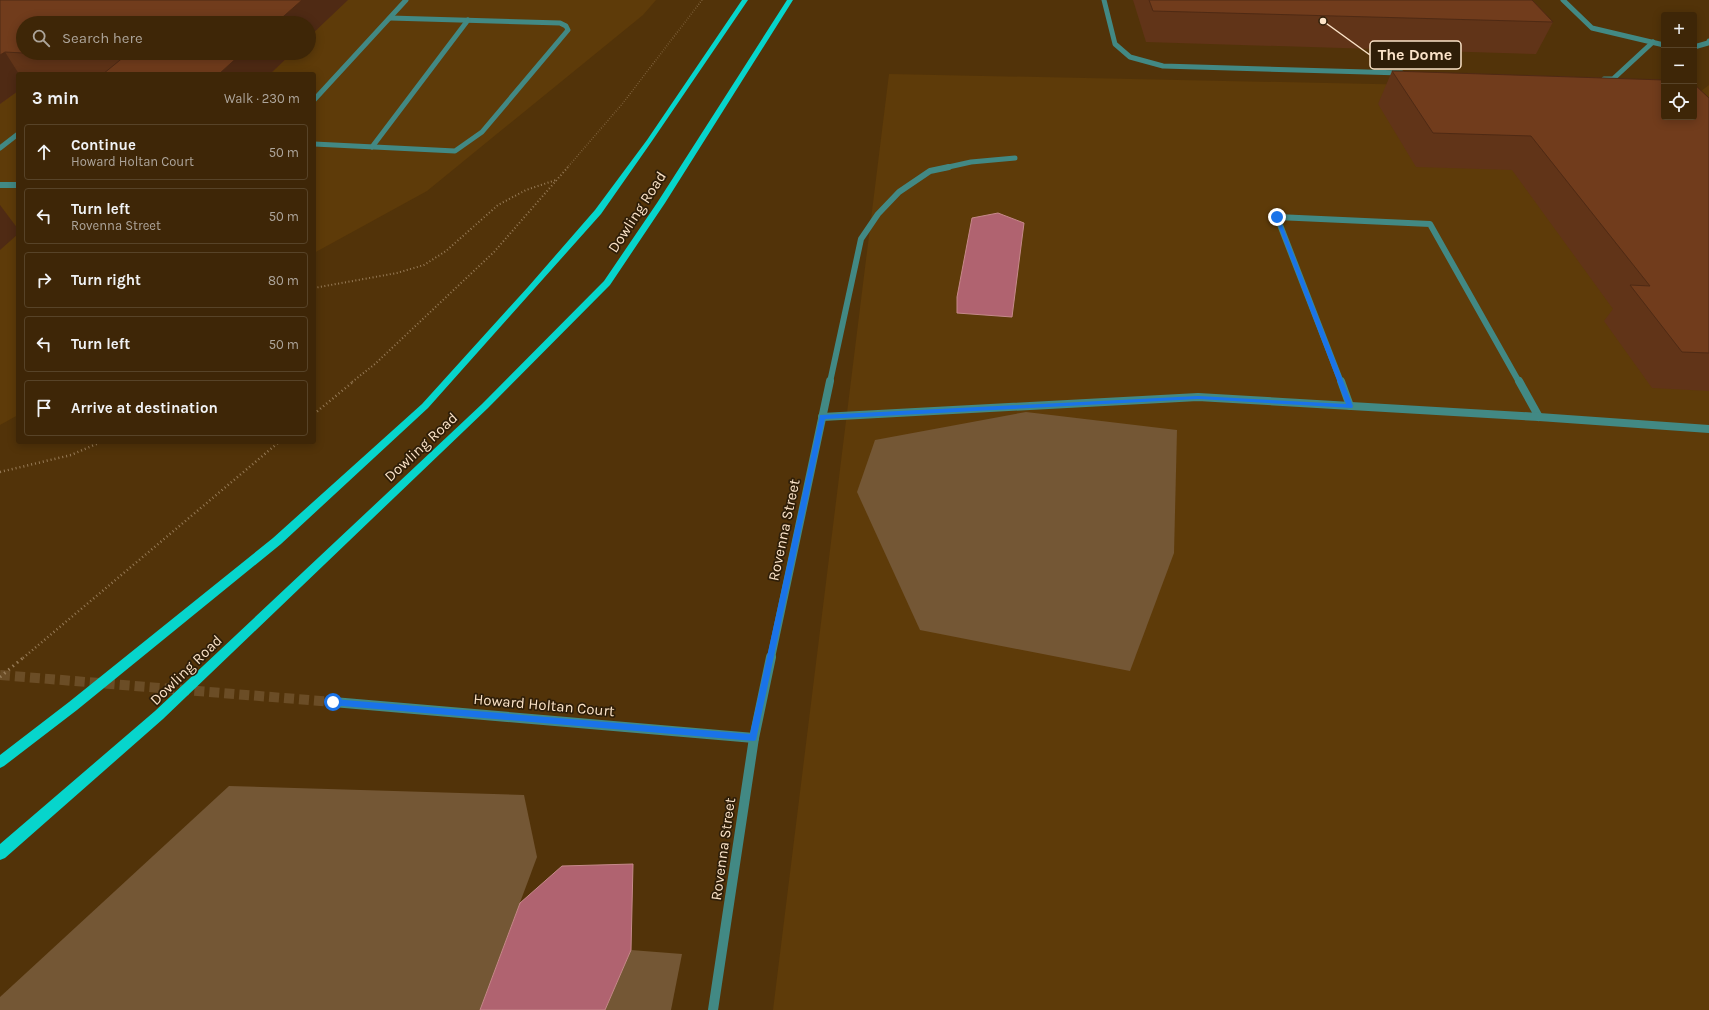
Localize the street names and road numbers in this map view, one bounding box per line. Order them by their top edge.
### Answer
street label: Dowling Road [604,168,670,256]
street label: Dowling Road [381,409,461,485]
street label: Rovenna Street [764,477,804,583]
street label: Dowling Road [146,631,226,709]
street label: Howard Holtan Court [473,690,616,720]
street label: Rovenna Street [707,796,739,902]

